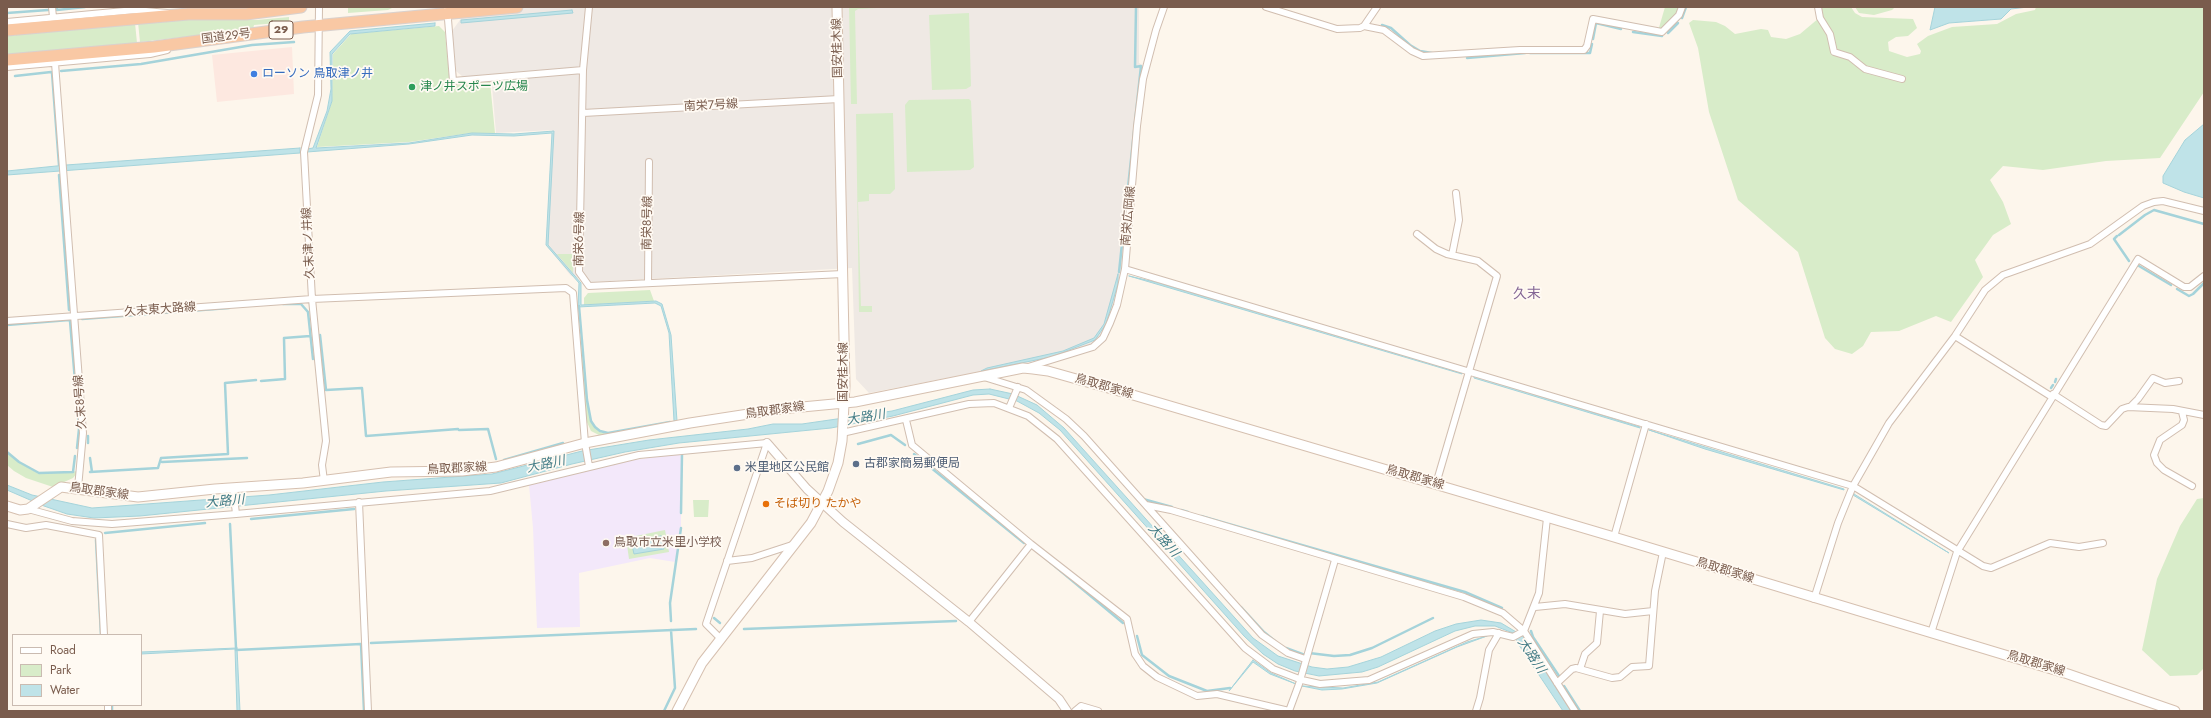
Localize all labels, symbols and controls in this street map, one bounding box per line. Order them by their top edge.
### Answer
street label: 国安桂木線 [830,18,846,78]
road number: 29 [269,21,293,39]
street label: 国道29号 [200,27,252,47]
place label: ローソン 鳥取津ノ井 [262,67,374,81]
marker: ローソン 鳥取津ノ井 [249,69,259,79]
place label: 津ノ井スポーツ広場 [420,80,528,94]
marker: 津ノ井スポーツ広場 [407,82,417,92]
street label: 南栄7号線 [684,97,738,115]
street label: 南栄広岡線 [1119,185,1139,247]
street label: 南栄8号線 [640,196,656,250]
street label: 久末津ノ井線 [300,207,318,279]
street label: 南栄6号線 [572,211,588,267]
district label: 久末 [1513,287,1541,303]
street label: 久末東大路線 [124,300,196,320]
street label: 国安桂木線 [837,342,851,402]
street label: 鳥取郡家線 [1073,372,1135,402]
street label: 久末8号線 [72,374,90,430]
street label: 鳥取郡家線 [744,400,806,422]
water label: 大路川 [845,407,887,429]
water label: 大路川 [525,453,567,477]
place label: 古郡家簡易郵便局 [864,457,960,471]
marker: 古郡家簡易郵便局 [851,459,861,469]
street label: 鳥取郡家線 [427,460,487,478]
place label: 米里地区公民館 [745,461,829,475]
marker: 米里地区公民館 [732,463,742,473]
street label: 鳥取郡家線 [1384,463,1446,493]
street label: 鳥取郡家線 [68,481,130,503]
water label: 大路川 [205,493,245,511]
place label: そば切り たかや [774,497,862,511]
marker: そば切り たかや [761,499,771,509]
water label: 大路川 [1144,521,1182,561]
place label: 鳥取市立米里小学校 [614,536,722,550]
marker: 鳥取市立米里小学校 [601,538,611,548]
street label: 鳥取郡家線 [1694,555,1756,587]
legend [12,634,142,706]
water label: 大路川 [1514,635,1548,677]
text: Road [50,641,76,659]
street label: 鳥取郡家線 [2005,648,2067,680]
text: Park [50,661,71,679]
text: Water [50,681,80,699]

